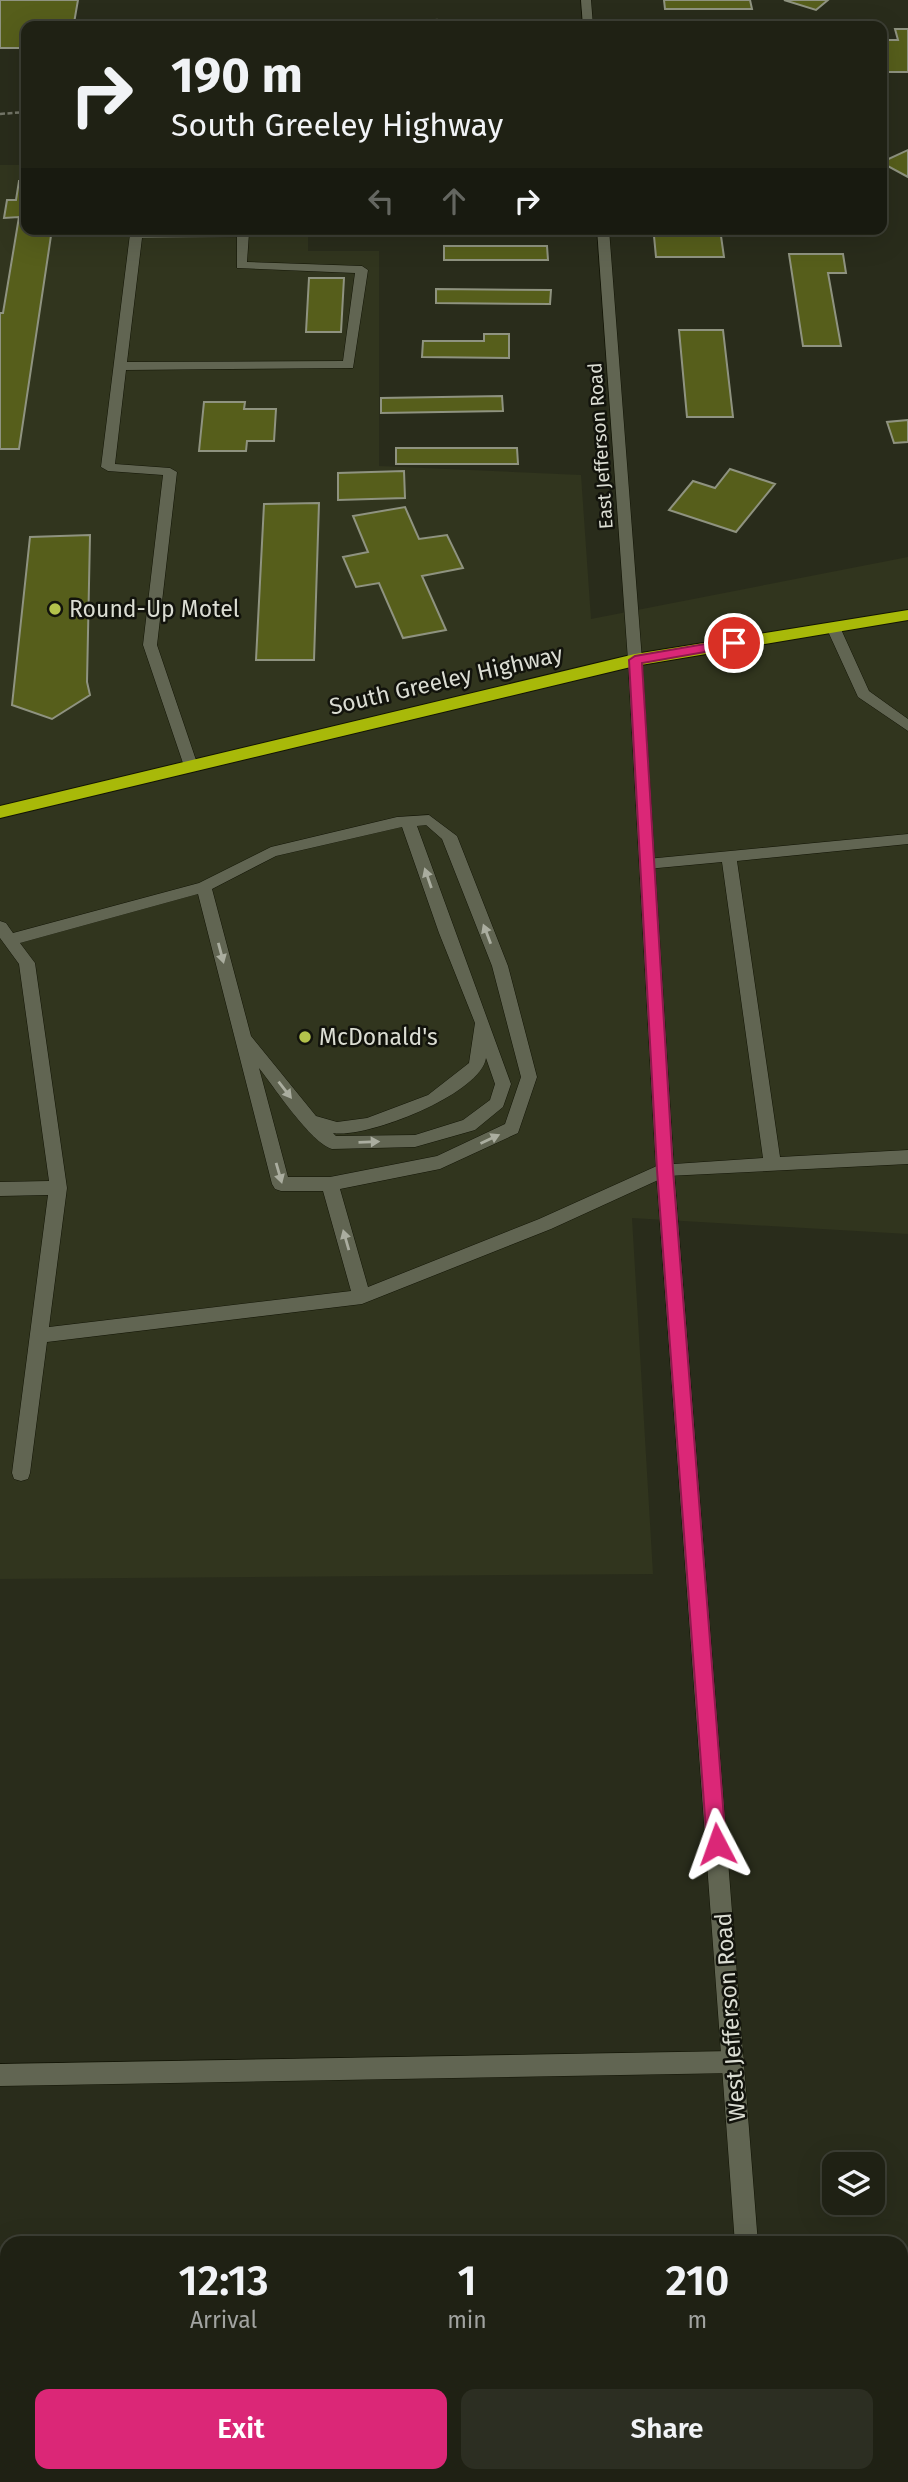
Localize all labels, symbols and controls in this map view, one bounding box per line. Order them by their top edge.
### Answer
text: 190 m [171,46,303,105]
icon: right [56,49,147,140]
text: South Greeley Highway [171,106,503,144]
icon: left [362,182,400,220]
icon: ahead [435,182,473,220]
icon: right [508,182,546,220]
street label: East Jefferson Road [583,362,618,530]
place label: Round-Up Motel [69,595,240,623]
marker: Round-Up Motel [47,601,63,617]
pin [704,613,764,673]
icon: arrive [715,624,753,662]
street label: South Greeley Highway [327,639,566,720]
one-way arrow [422,867,433,888]
one-way arrow [482,924,493,945]
one-way arrow [216,942,227,964]
place label: McDonald's [319,1023,438,1051]
marker: McDonald's [297,1029,313,1045]
one-way arrow [277,1080,292,1098]
one-way arrow [480,1133,500,1144]
one-way arrow [358,1136,380,1148]
one-way arrow [274,1162,284,1183]
one-way arrow [340,1229,351,1251]
position arrow [680,1807,754,1881]
street label: West Jefferson Road [709,1912,751,2122]
map controls [822,2152,885,2215]
button: layers [822,2152,885,2215]
text: 12:13 [179,2256,269,2306]
text: 1 [457,2256,477,2306]
text: 210 [665,2256,729,2306]
text: Arrival [190,2306,257,2334]
text: min [447,2306,487,2334]
text: m [688,2306,707,2334]
button: Exit [35,2389,447,2469]
button: Share [461,2389,873,2469]

